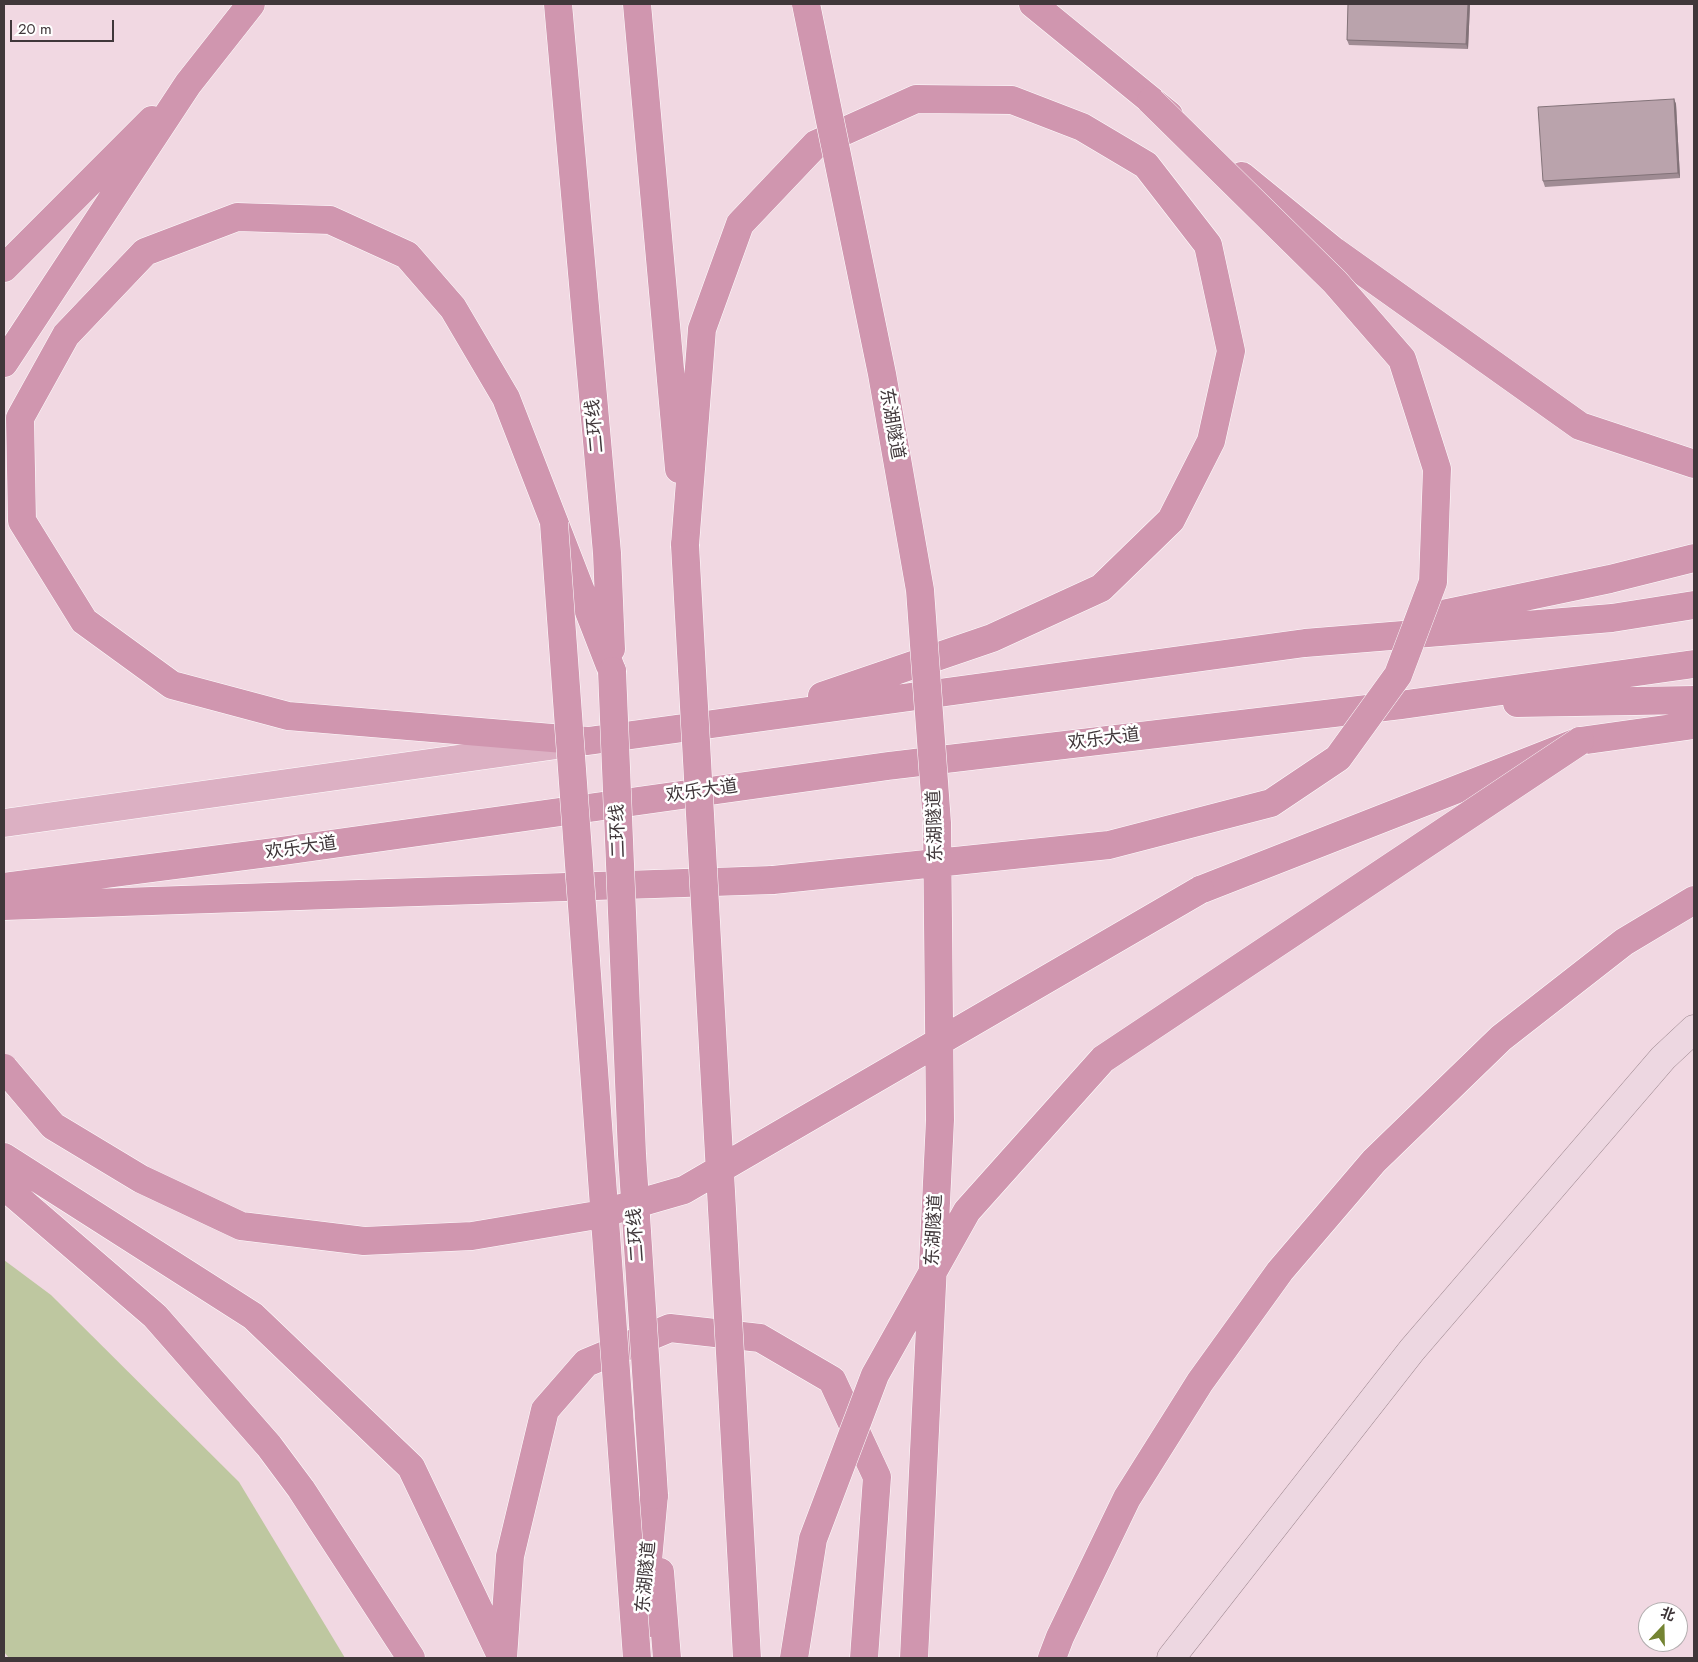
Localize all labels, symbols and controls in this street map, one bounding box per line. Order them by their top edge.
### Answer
scale bar [12,10,116,42]
text: 20 m [18,18,52,40]
street label: 东湖隧道 [874,387,908,461]
street label: 二环线 [583,398,609,454]
street label: 欢乐大道 [1067,725,1141,755]
street label: 欢乐大道 [665,776,739,808]
street label: 东湖隧道 [924,790,948,862]
street label: 二环线 [607,804,631,858]
street label: 欢乐大道 [264,833,338,865]
street label: 东湖隧道 [922,1193,948,1267]
street label: 二环线 [624,1207,650,1263]
street label: 东湖隧道 [633,1540,661,1614]
north arrow [1638,1602,1688,1652]
text: 北 [1658,1602,1678,1626]

